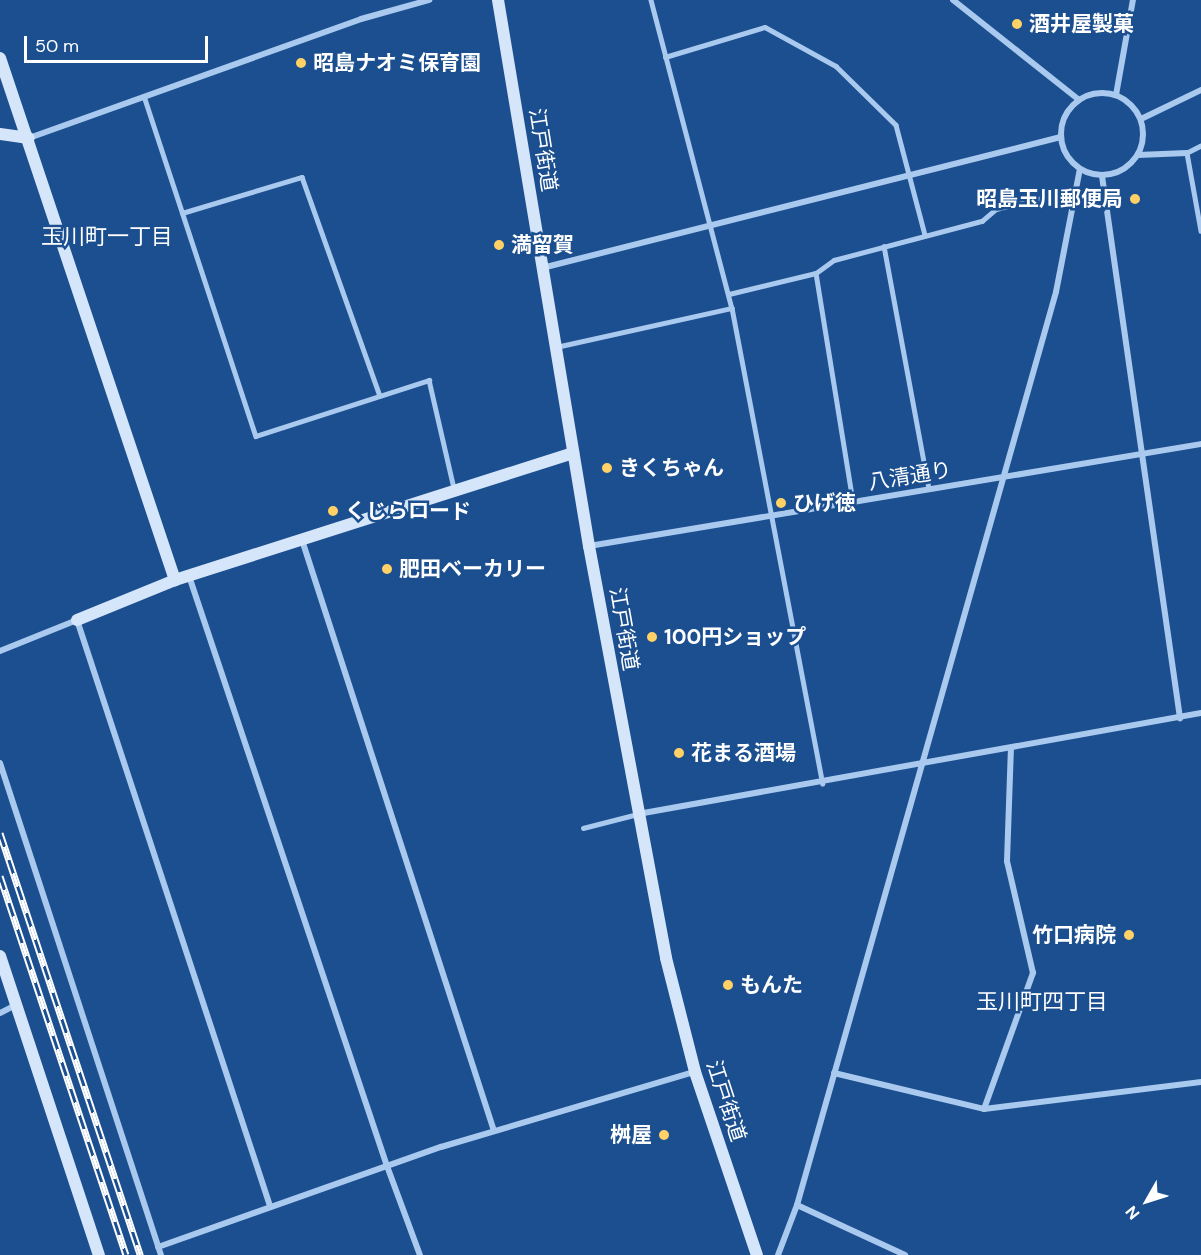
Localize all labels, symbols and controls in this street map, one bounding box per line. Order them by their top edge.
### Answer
place label: 酒井屋製菓 [1029,11,1134,37]
marker: 酒井屋製菓 [1010,17,1024,31]
scale bar [27,24,212,62]
text: 50 m [35,34,79,58]
place label: 昭島ナオミ保育園 [313,50,481,76]
marker: 昭島ナオミ保育園 [294,56,308,70]
street label: 江戸街道 [524,107,562,193]
place label: 昭島玉川郵便局 [976,186,1123,212]
marker: 昭島玉川郵便局 [1128,192,1142,206]
district label: 玉川町一丁目 [41,224,173,250]
place label: 満留賀 [511,232,574,258]
marker: 満留賀 [492,238,506,252]
place label: きくちゃん [619,455,724,481]
street label: 八清通り [867,457,953,495]
marker: きくちゃん [600,461,614,475]
place label: ひげ徳 [793,490,856,516]
marker: ひげ徳 [774,496,788,510]
place label: くじらロード [345,498,471,524]
marker: くじらロード [326,504,340,518]
place label: 肥田ベーカリー [399,556,546,582]
marker: 肥田ベーカリー [380,562,394,576]
street label: 江戸街道 [604,585,644,673]
place label: 100円ショップ [664,624,806,650]
marker: 100円ショップ [645,630,659,644]
place label: 花まる酒場 [691,740,796,766]
marker: 花まる酒場 [672,746,686,760]
place label: 竹口病院 [1032,922,1116,948]
marker: 竹口病院 [1120,926,1138,944]
place label: もんた [740,972,803,998]
marker: もんた [721,978,735,992]
district label: 玉川町四丁目 [976,989,1108,1015]
street label: 江戸街道 [701,1057,751,1145]
place label: 桝屋 [610,1122,652,1148]
marker: 桝屋 [657,1128,671,1142]
north arrow [1117,1171,1177,1231]
text: N [1121,1202,1144,1224]

